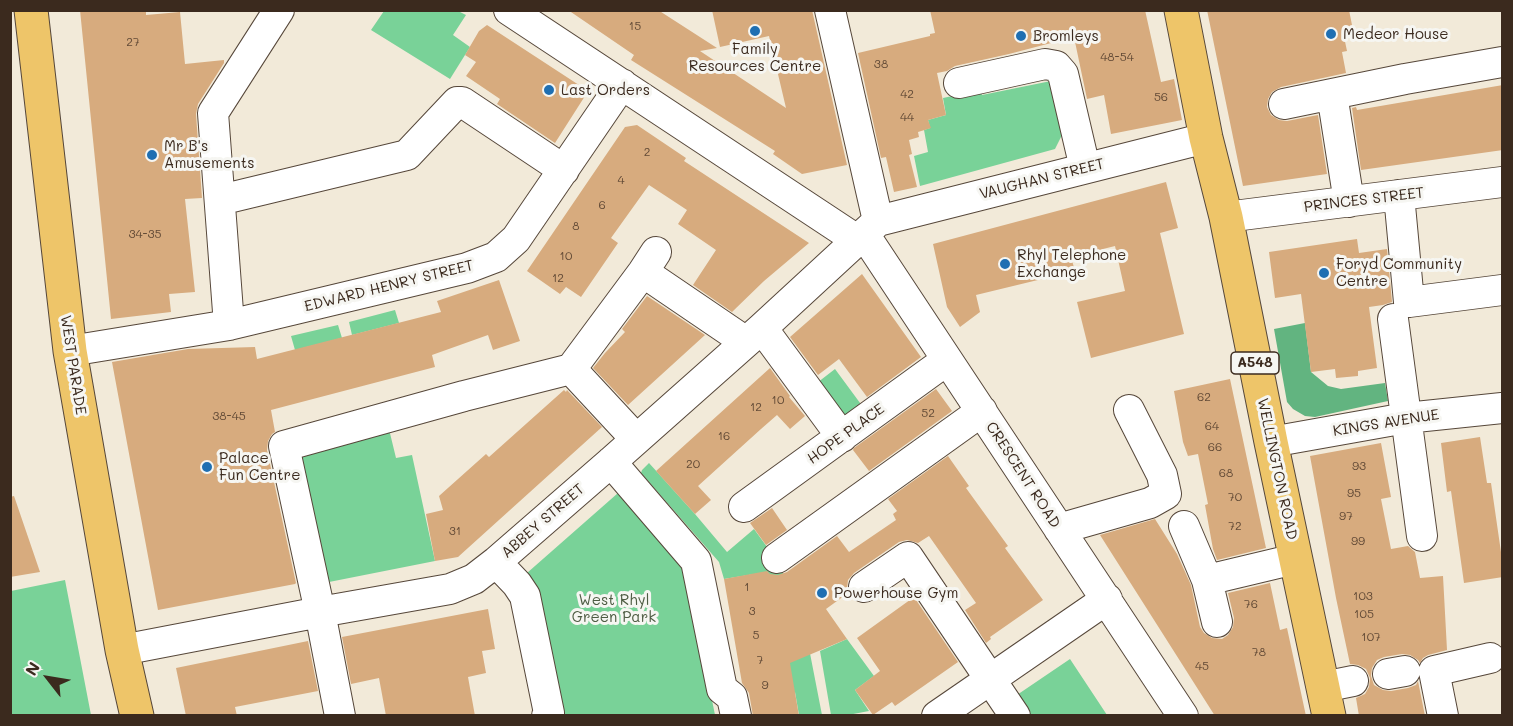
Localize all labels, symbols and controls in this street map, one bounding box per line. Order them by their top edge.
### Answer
house number: 15 [629,19,641,33]
marker: Family Resources Centre [748,24,762,38]
place label: Medeor House [1343,25,1449,43]
place label: Bromleys [1033,27,1099,45]
marker: Medeor House [1324,27,1338,41]
marker: Bromleys [1014,29,1028,43]
house number: 27 [126,35,140,49]
place label: Family Resources Centre [689,40,821,75]
house number: 48-54 [1100,50,1134,64]
house number: 38 [874,57,888,71]
place label: Last Orders [561,81,650,99]
marker: Last Orders [542,83,556,97]
house number: 42 [900,87,914,101]
house number: 56 [1154,90,1168,104]
house number: 44 [900,110,914,124]
place label: Mr B's Amusements [164,137,255,172]
house number: 2 [644,145,650,159]
marker: Mr B's Amusements [145,148,159,162]
street label: VAUGHAN STREET [978,155,1106,203]
house number: 4 [617,173,625,187]
street label: PRINCES STREET [1303,184,1425,216]
house number: 6 [598,198,606,212]
house number: 8 [572,219,580,233]
house number: 34-35 [128,227,162,241]
place label: Rhyl Telephone Exchange [1017,246,1126,281]
house number: 10 [560,249,572,263]
place label: Foryd Community Centre [1336,255,1462,290]
street label: EDWARD HENRY STREET [303,256,475,316]
marker: Rhyl Telephone Exchange [998,257,1012,271]
marker: Foryd Community Centre [1317,266,1331,280]
house number: 12 [552,271,564,285]
street label: WEST PARADE [56,314,90,416]
road number: A548 [1231,352,1279,374]
house number: 62 [1197,390,1211,404]
house number: 10 [772,393,784,407]
street label: WELLINGTON ROAD [1253,396,1301,542]
house number: 12 [750,400,762,414]
street label: HOPE PLACE [804,400,888,468]
house number: 52 [921,406,935,420]
street label: KINGS AVENUE [1332,406,1440,440]
house number: 38-45 [212,409,246,423]
street label: CRESCENT ROAD [982,418,1064,532]
house number: 64 [1205,419,1219,433]
house number: 16 [718,429,730,443]
house number: 66 [1208,440,1222,454]
place label: Palace Fun Centre [219,449,300,484]
house number: 20 [686,457,700,471]
house number: 93 [1352,459,1366,473]
marker: Palace Fun Centre [200,460,214,474]
house number: 68 [1219,466,1233,480]
street label: ABBEY STREET [498,480,588,562]
house number: 95 [1347,486,1361,500]
house number: 70 [1228,490,1242,504]
house number: 97 [1339,509,1353,523]
house number: 72 [1228,519,1242,533]
house number: 31 [449,524,461,538]
house number: 99 [1351,534,1365,548]
house number: 1 [744,580,750,594]
place label: Powerhouse Gym [834,584,958,602]
marker: Powerhouse Gym [815,586,829,600]
house number: 103 [1353,589,1373,603]
park label: West Rhyl Green Park [572,591,656,626]
house number: 76 [1244,597,1258,611]
house number: 3 [748,604,756,618]
house number: 105 [1354,607,1374,621]
house number: 5 [753,628,759,642]
house number: 107 [1361,630,1381,644]
house number: 78 [1252,645,1266,659]
north arrow [18,648,78,708]
house number: 7 [757,653,763,667]
text: N [20,658,44,679]
house number: 45 [1195,659,1209,673]
house number: 9 [761,678,769,692]

